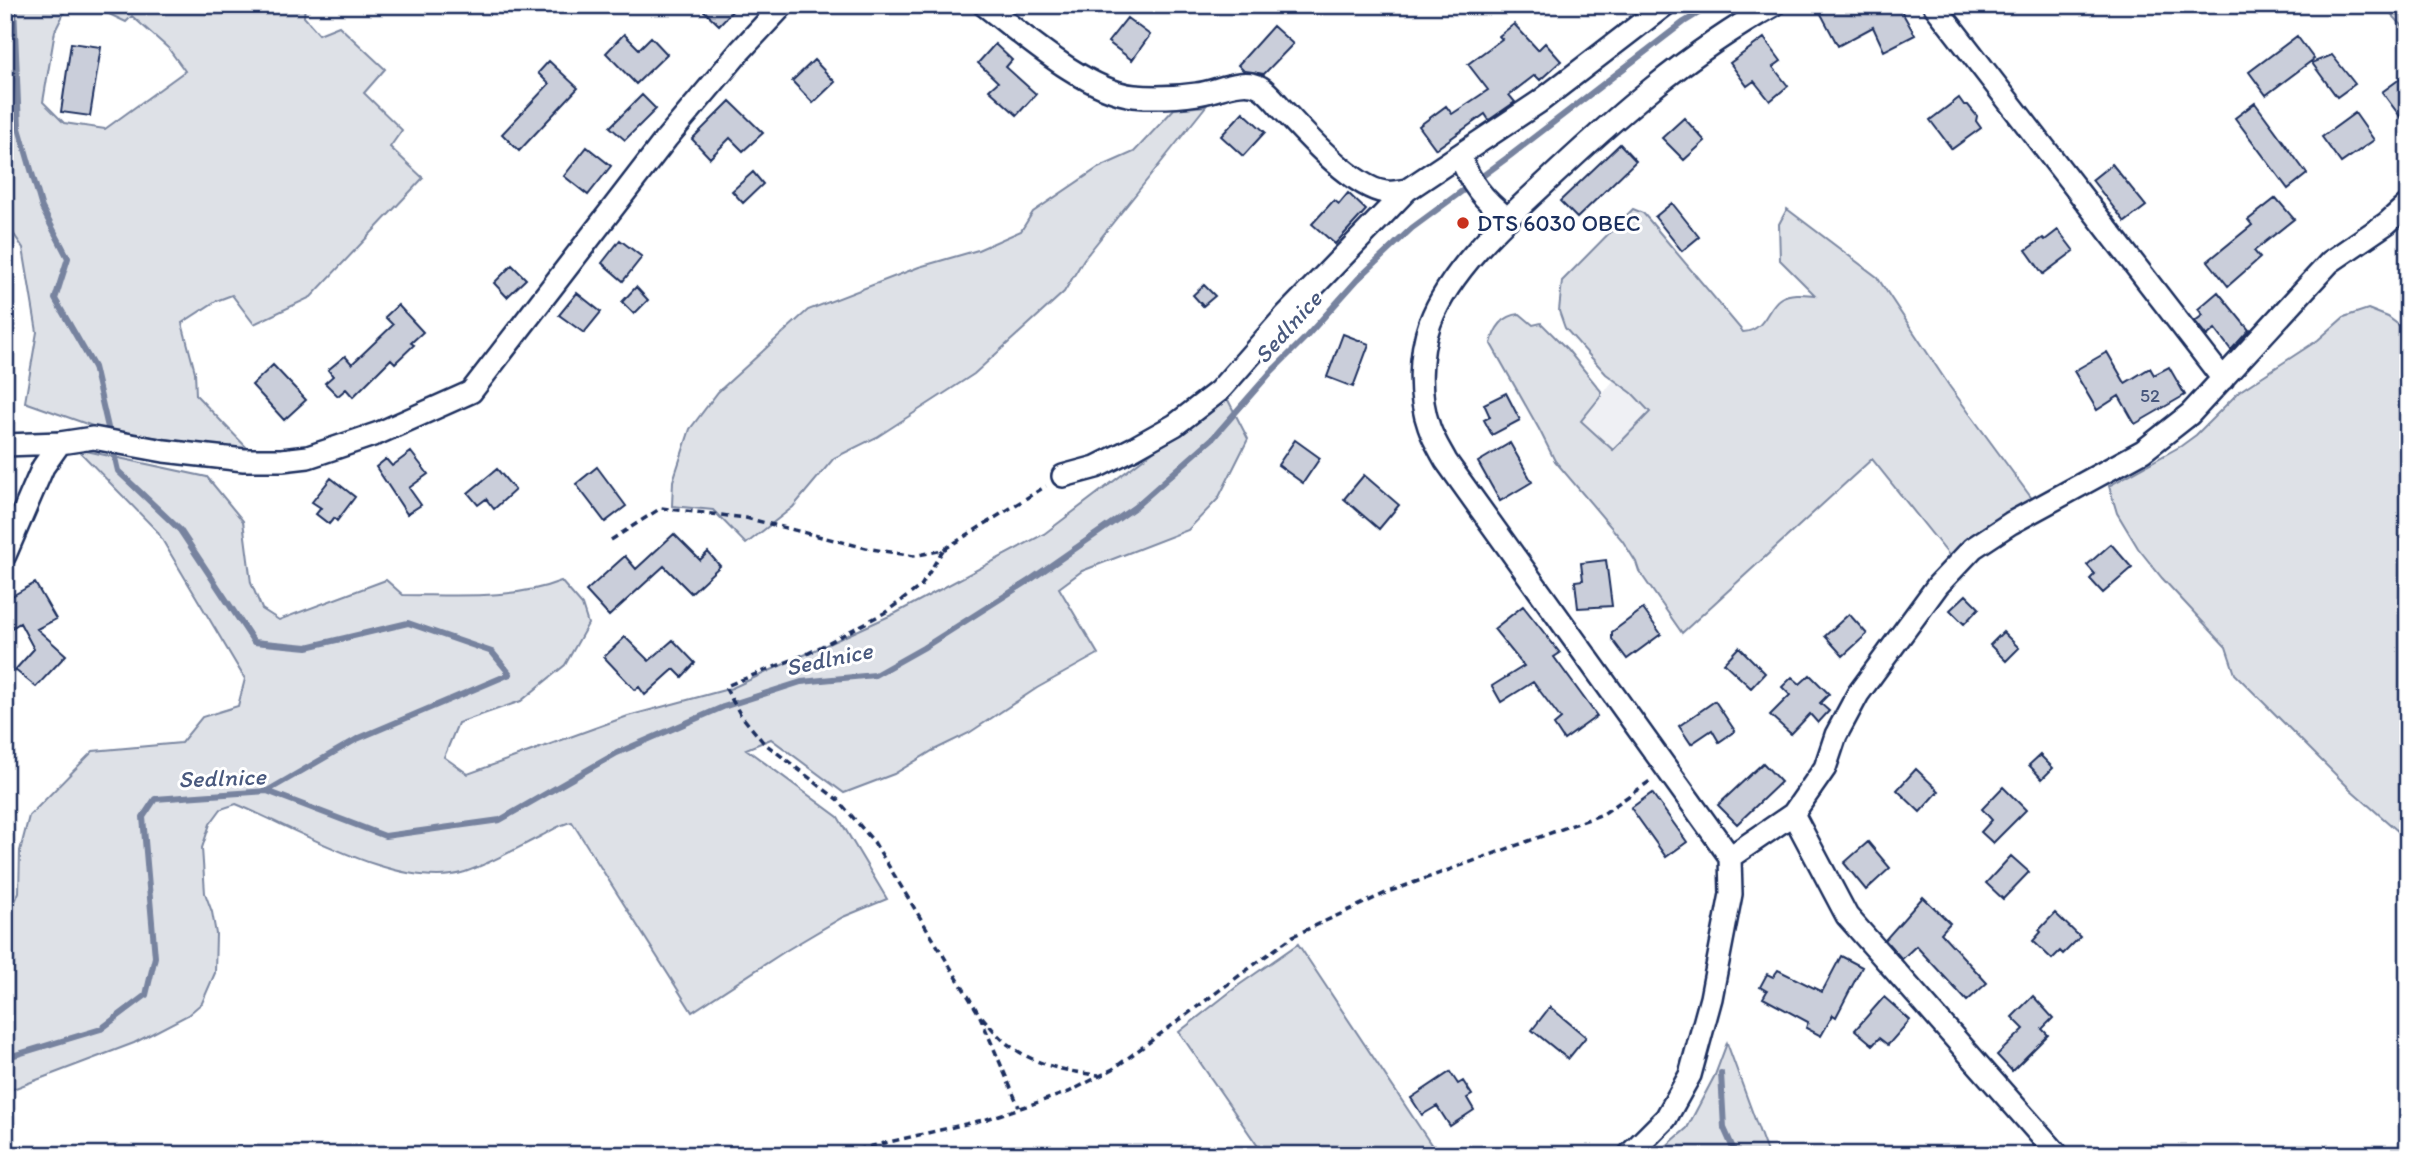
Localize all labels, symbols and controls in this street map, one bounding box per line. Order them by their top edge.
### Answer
place label: DTS 6030 OBEC [1477,209,1641,237]
marker: DTS 6030 OBEC [1455,215,1471,231]
water label: Sedlnice [1248,283,1329,369]
house number: 52 [2140,384,2160,407]
water label: Sedlnice [783,635,876,682]
water label: Sedlnice [178,761,268,794]

